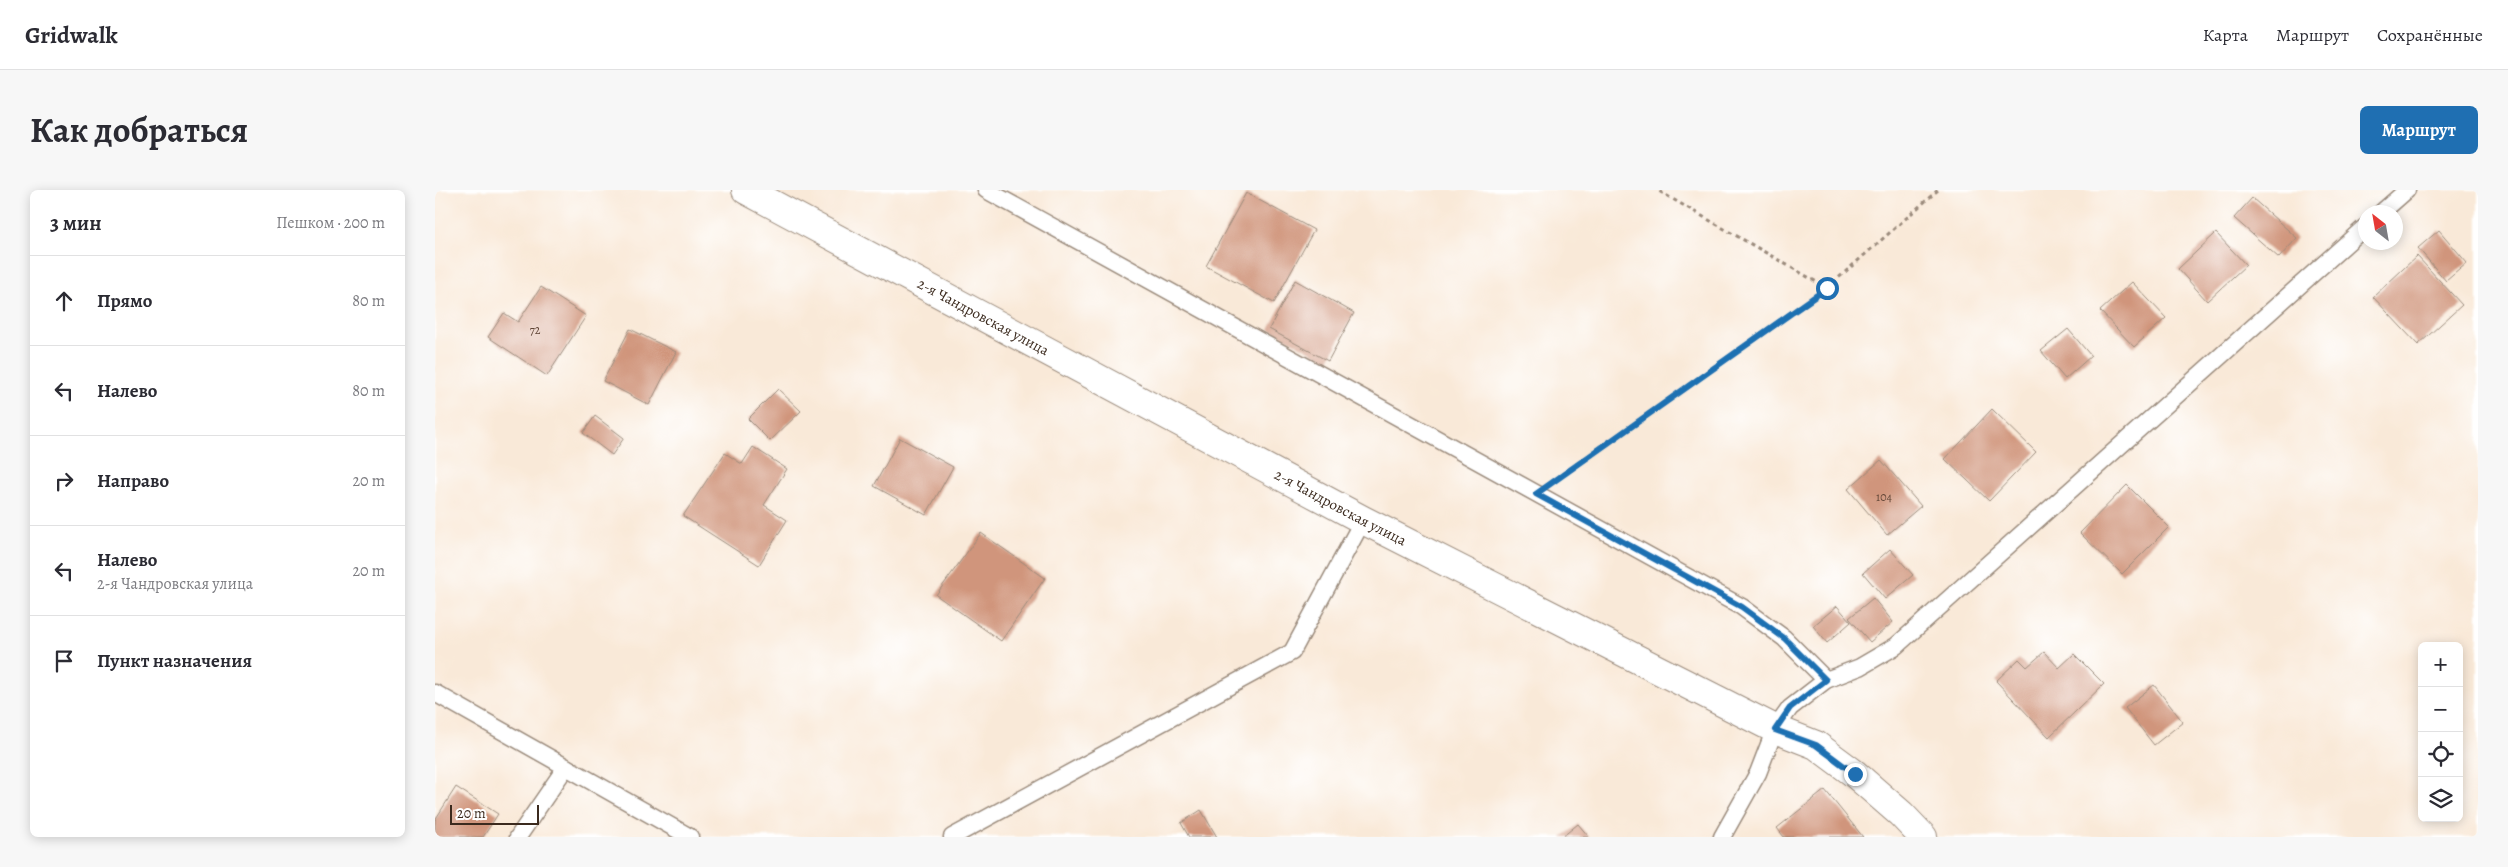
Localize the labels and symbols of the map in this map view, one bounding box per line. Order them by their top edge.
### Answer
north arrow [2358,205,2403,250]
street label: 2-я Чандровская улица [914,273,1053,360]
route start [1816,277,1839,300]
house number: 72 [530,322,541,338]
street label: 2-я Чандровская улица [1271,464,1410,550]
house number: 104 [1876,489,1893,505]
route end [1844,763,1867,786]
scale bar [450,802,539,825]

